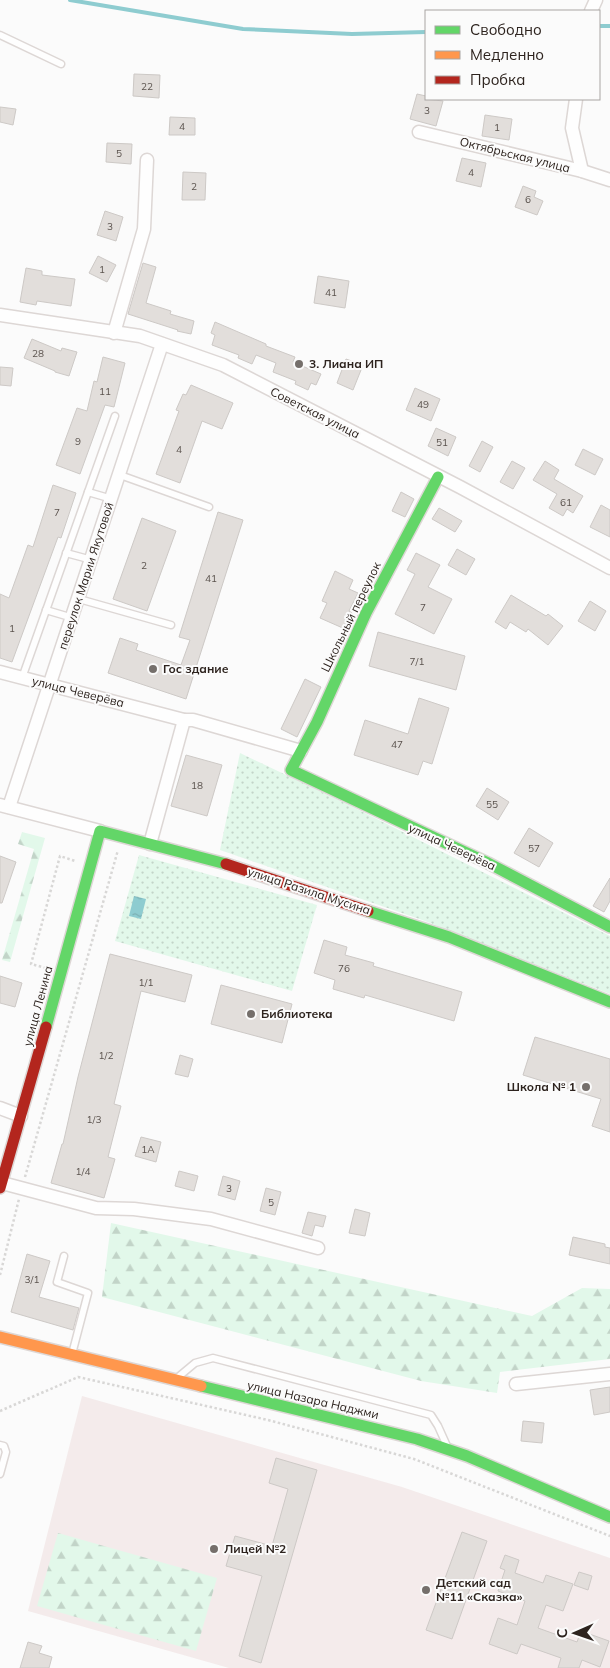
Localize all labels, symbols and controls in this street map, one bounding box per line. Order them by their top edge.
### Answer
legend [425,10,600,100]
text: Свободно [470,20,542,39]
text: Медленно [470,45,544,64]
text: Пробка [470,70,525,89]
house number: 22 [141,80,153,93]
house number: 3 [424,104,430,117]
house number: 4 [179,120,185,133]
house number: 1 [494,121,500,134]
street label: Октябрьская улица [458,134,572,175]
house number: 5 [116,147,122,160]
house number: 4 [468,166,474,179]
house number: 2 [191,180,197,193]
house number: 6 [525,193,531,206]
house number: 3 [107,220,113,233]
house number: 1 [99,263,105,276]
house number: 41 [325,286,337,299]
house number: 28 [32,347,44,360]
place label: 3. Лиана ИП [309,356,383,371]
marker: 3. Лиана ИП [293,358,305,370]
street label: Советская улица [268,384,362,442]
house number: 11 [99,385,111,398]
house number: 49 [417,398,429,411]
house number: 9 [75,435,81,448]
house number: 51 [436,436,448,449]
house number: 4 [176,443,182,456]
house number: 61 [560,496,572,509]
street label: переулок Марии Якутовой [55,500,116,652]
house number: 7 [54,506,60,519]
house number: 2 [141,559,147,572]
street label: Школьный переулок [317,559,384,674]
house number: 41 [205,572,217,585]
house number: 7 [420,601,426,614]
house number: 1 [9,622,15,635]
house number: 7/1 [410,655,424,668]
place label: Гос здание [163,661,229,676]
marker: Гос здание [147,663,159,675]
street label: улица Чеверёва [31,673,126,710]
house number: 47 [391,738,403,751]
house number: 18 [191,779,203,792]
house number: 55 [486,798,498,811]
street label: улица Чеверёва [406,820,498,873]
house number: 57 [528,842,540,855]
street label: улица Разила Мусина [246,864,372,917]
house number: 76 [338,962,350,975]
street label: улица Ленина [20,964,55,1048]
house number: 1/1 [139,976,153,989]
place label: Библиотека [261,1006,333,1021]
marker: Библиотека [245,1008,257,1020]
house number: 1/2 [99,1049,113,1062]
place label: Школа № 1 [507,1079,576,1094]
marker: Школа № 1 [580,1081,592,1093]
house number: 1/3 [87,1113,101,1126]
house number: 1А [141,1143,155,1156]
house number: 1/4 [76,1165,90,1178]
house number: 3 [226,1182,232,1195]
house number: 5 [268,1196,274,1209]
house number: 3/1 [25,1273,39,1286]
street label: улица Назара Наджми [246,1377,380,1422]
place label: Лицей №2 [224,1541,286,1556]
marker: Лицей №2 [208,1543,220,1555]
place label: Детский сад №11 «Сказка» [436,1575,523,1604]
marker: Детский сад №11 «Сказка» [420,1584,432,1596]
north arrow [550,1608,600,1658]
text: С [553,1628,571,1639]

